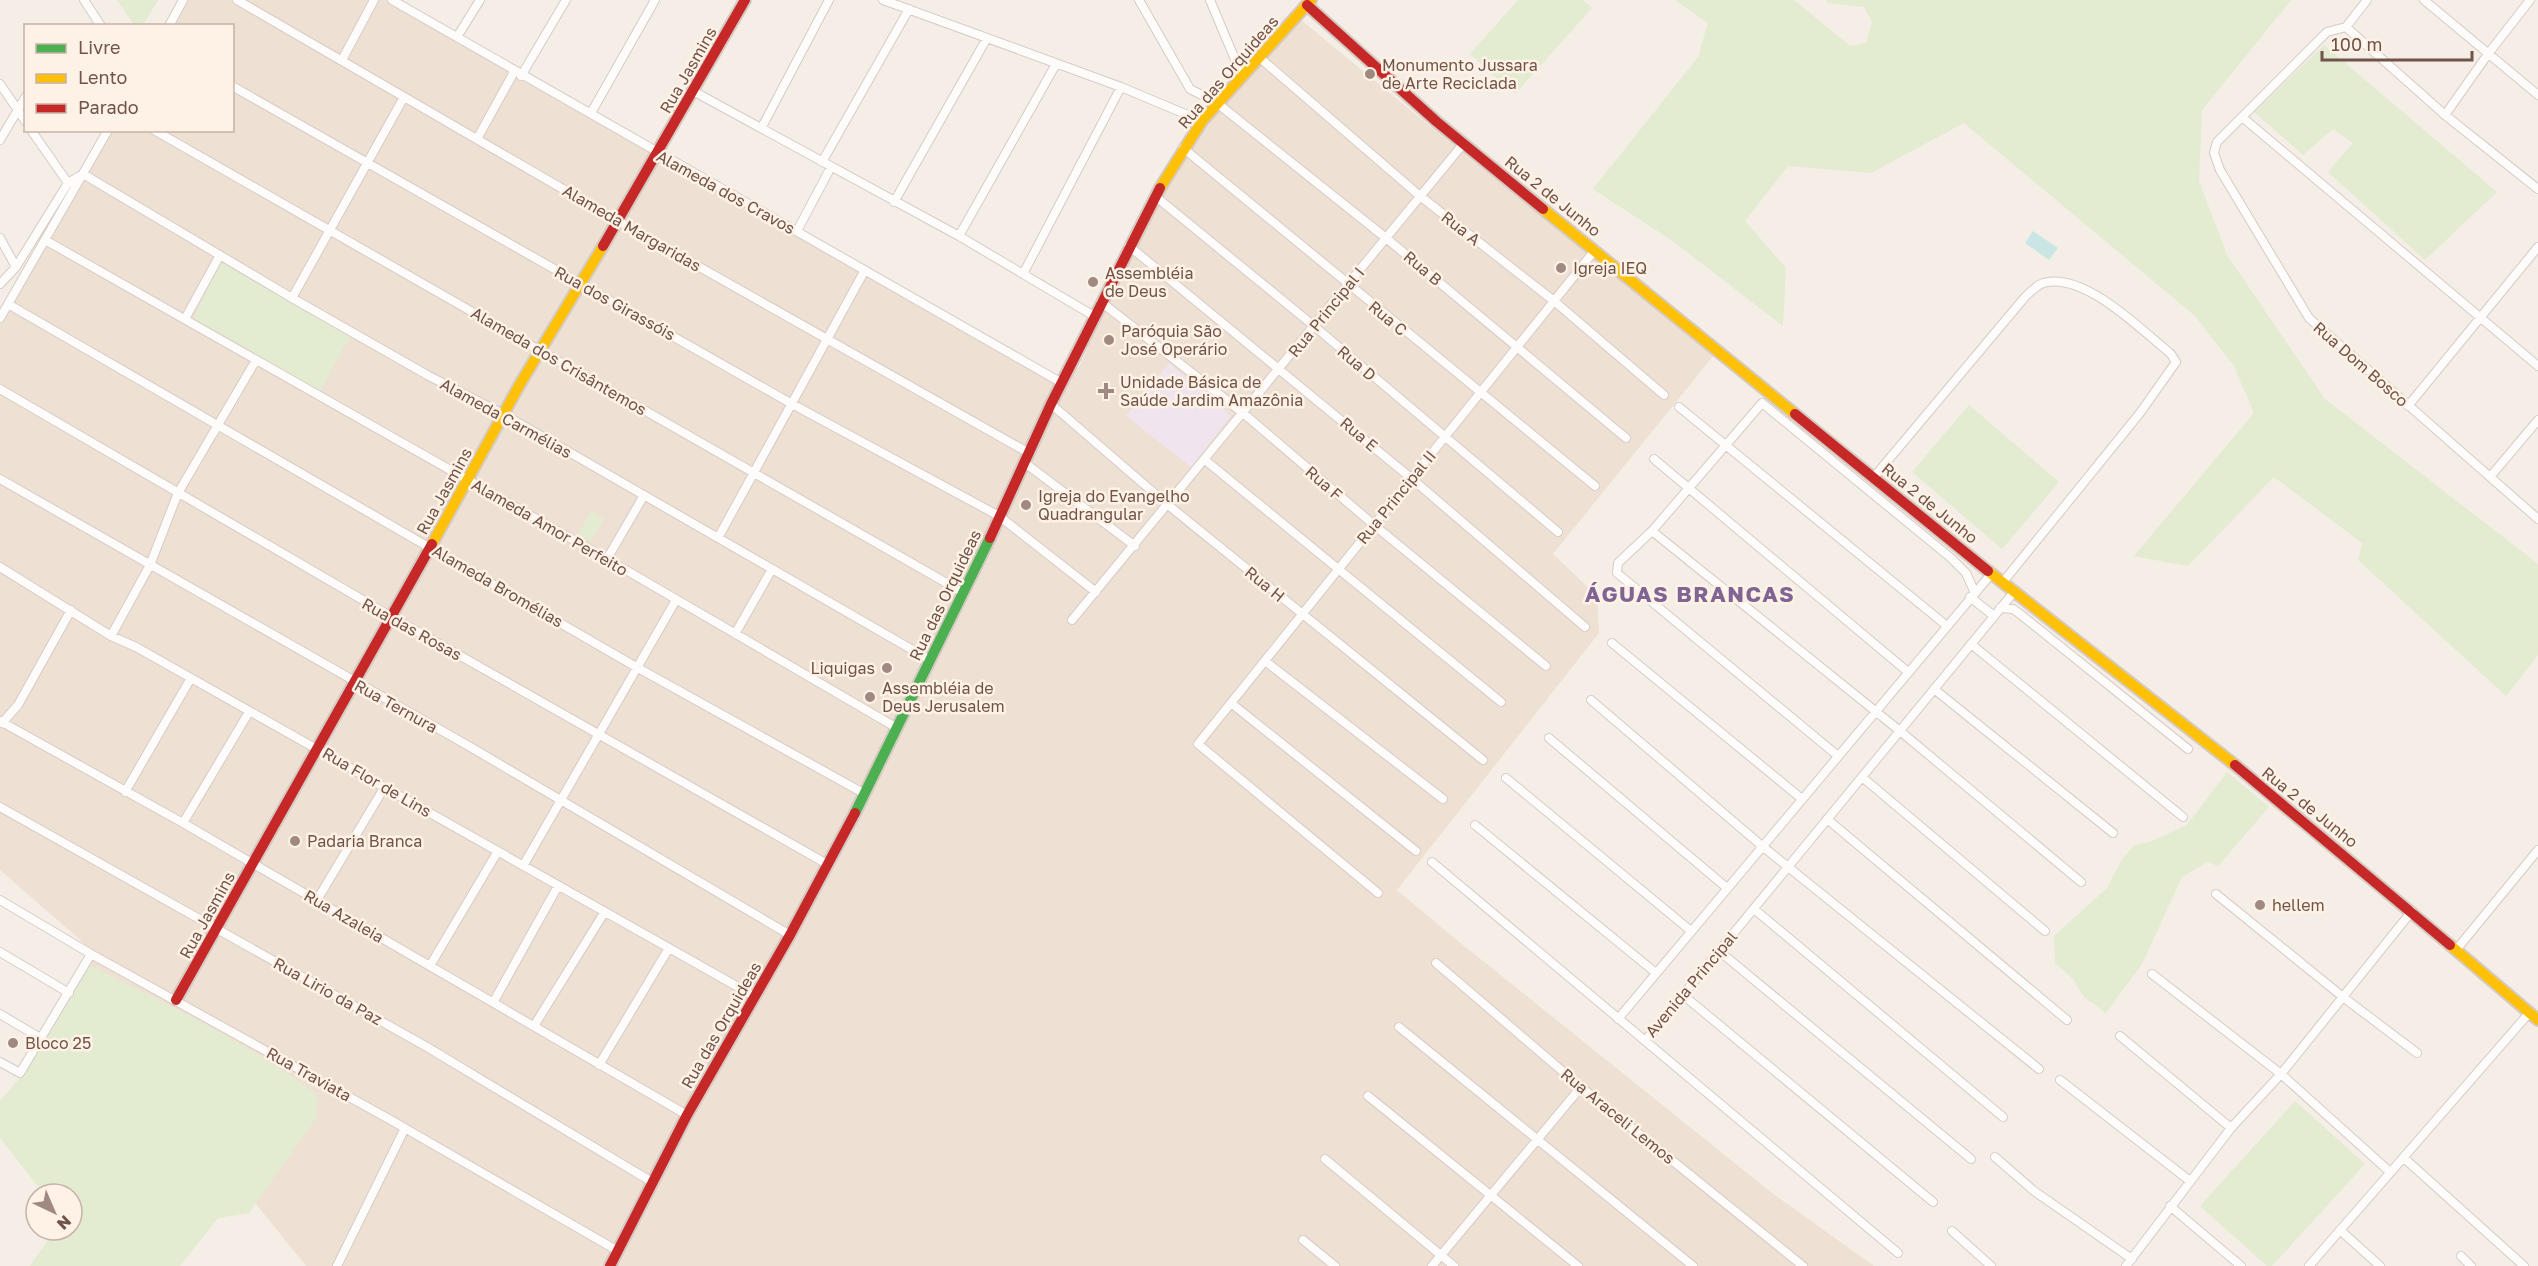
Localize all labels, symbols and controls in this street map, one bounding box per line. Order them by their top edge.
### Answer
street label: Rua das Orquideas [1174,11,1282,133]
street label: Rua Jasmins [655,23,721,117]
legend [24,24,234,132]
scale bar [2322,24,2472,62]
text: 100 m [2331,33,2382,55]
text: Livre [78,36,120,58]
place label: Monumento Jussara de Arte Reciclada [1382,55,1538,93]
text: Lento [78,66,127,88]
marker: Monumento Jussara de Arte Reciclada [1363,67,1377,81]
text: Parado [78,96,139,118]
street label: Alameda dos Cravos [653,146,799,238]
street label: Rua 2 de Junho [1501,151,1605,241]
street label: Alameda Margaridas [559,180,705,276]
street label: Rua A [1438,207,1485,250]
street label: Rua B [1400,246,1446,290]
place label: Igreja IEQ [1573,258,1647,278]
street label: Rua dos Girassóis [551,261,679,345]
marker: Igreja IEQ [1554,261,1568,275]
place label: Assembléia de Deus [1105,263,1193,301]
street label: Rua Principal I [1284,263,1368,361]
marker: Assembléia de Deus [1086,275,1100,289]
street label: Rua C [1365,296,1411,340]
street label: Alameda dos Crisântemos [468,303,650,419]
street label: Rua Dom Bosco [2309,317,2413,411]
place label: Paróquia São José Operário [1121,321,1227,359]
marker: Paróquia São José Operário [1102,333,1116,347]
street label: Rua D [1334,341,1380,385]
place label: Unidade Básica de Saúde Jardim Amazônia [1120,372,1303,410]
street label: Alameda Carmélias [437,374,575,462]
marker: Unidade Básica de Saúde Jardim Amazônia [1097,382,1115,400]
street label: Rua E [1336,413,1382,455]
street label: Rua Jasmins [412,444,476,538]
street label: Rua Principal II [1352,446,1440,548]
street label: Rua 2 de Junho [1878,458,1982,548]
street label: Rua F [1301,461,1347,505]
street label: Alameda Amor Perfeito [468,474,632,580]
place label: Igreja do Evangelho Quadrangular [1038,486,1190,524]
marker: Igreja do Evangelho Quadrangular [1019,498,1033,512]
street label: Rua das Orquideas [905,526,985,664]
street label: Alameda Bromélias [429,540,567,632]
street label: Rua H [1241,562,1289,606]
district label: ÁGUAS BRANCAS [1585,580,1795,607]
street label: Rua das Rosas [359,593,465,665]
place label: Liquigas [810,658,875,678]
marker: Liquigas [880,661,894,675]
street label: Rua Ternura [351,675,441,737]
place label: Assembléia de Deus Jerusalem [882,678,1005,716]
marker: Assembléia de Deus Jerusalem [863,690,877,704]
street label: Rua Flor de Lins [319,743,435,821]
street label: Rua 2 de Junho [2258,762,2362,852]
place label: Padaria Branca [307,831,422,851]
marker: Padaria Branca [288,834,302,848]
street label: Rua Jasmins [175,868,239,962]
street label: Rua Azaleia [300,885,388,947]
place label: hellem [2272,895,2325,915]
marker: hellem [2253,898,2267,912]
street label: Avenida Principal [1641,927,1741,1041]
street label: Rua Lirio da Paz [270,953,386,1029]
street label: Rua das Orquideas [677,958,765,1092]
place label: Bloco 25 [25,1033,91,1053]
marker: Bloco 25 [6,1036,20,1050]
street label: Rua Traviata [263,1042,355,1106]
street label: Rua Araceli Lemos [1557,1064,1679,1168]
north arrow [24,1182,84,1242]
text: N [53,1211,76,1234]

